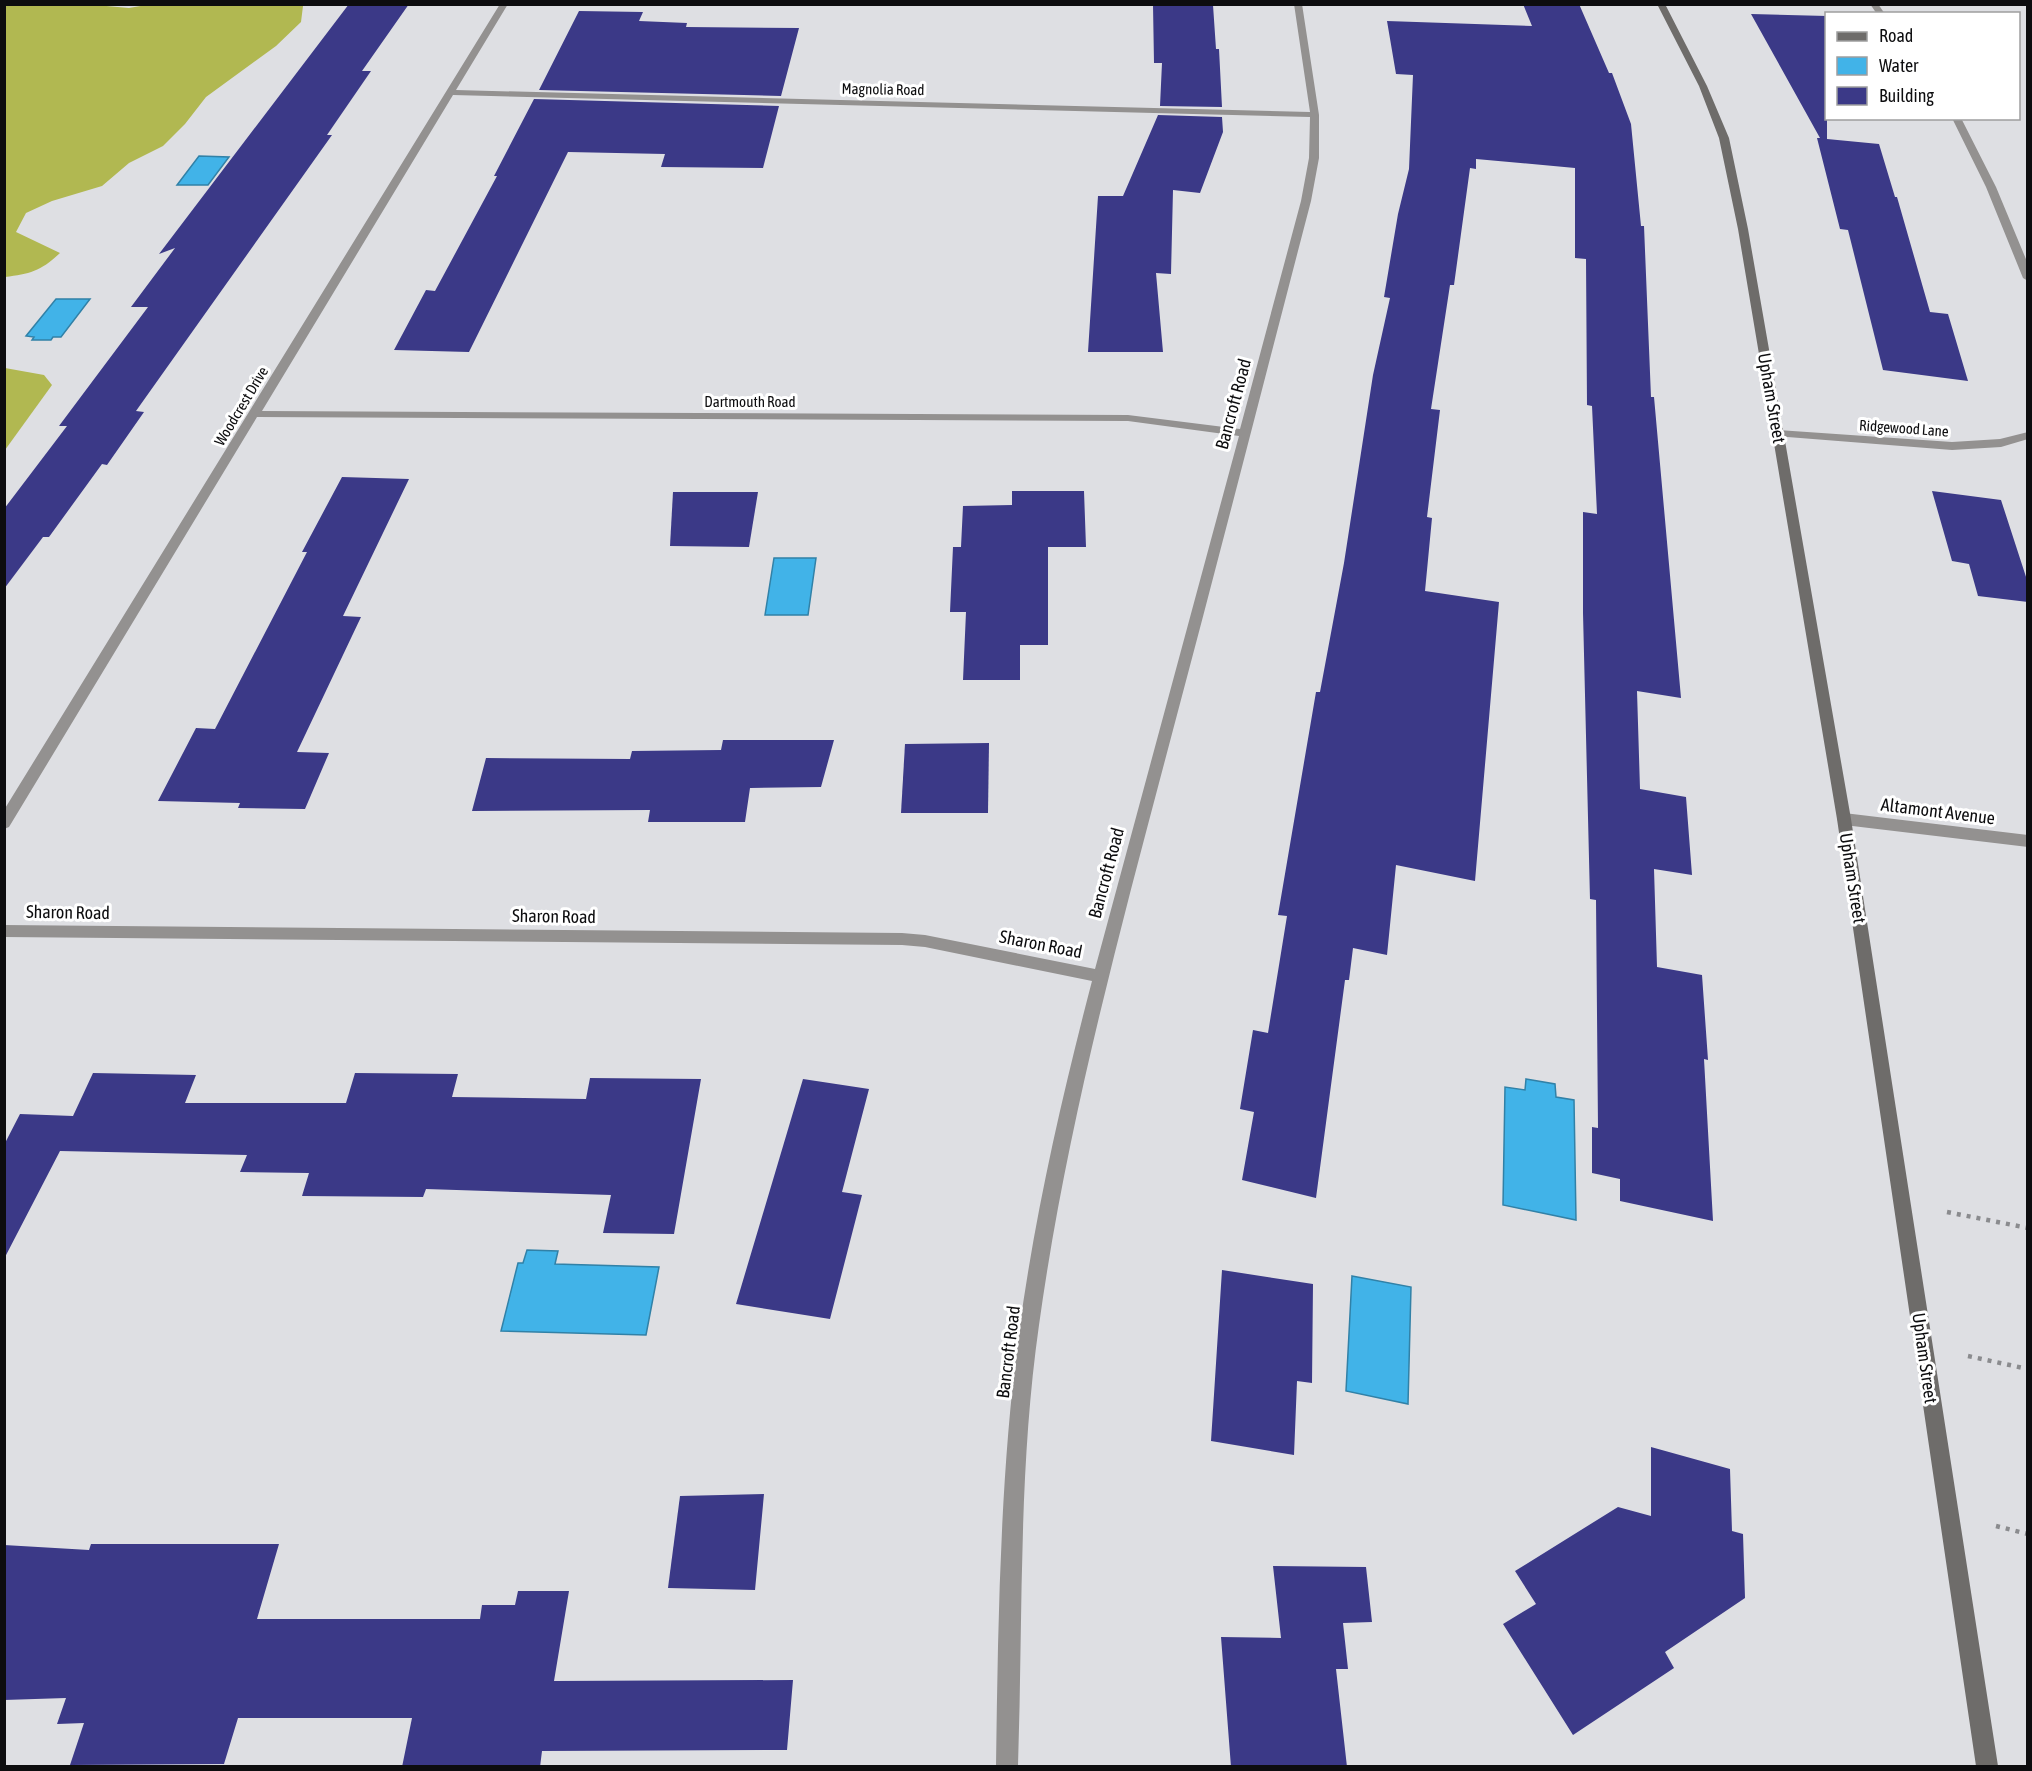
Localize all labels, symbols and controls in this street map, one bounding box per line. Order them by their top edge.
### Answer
legend [1825,12,2020,120]
text: Road [1879,25,1913,46]
text: Water [1879,55,1919,76]
street label: Magnolia Road [841,80,925,98]
text: Building [1879,85,1934,106]
street label: Upham Street [1754,351,1790,445]
street label: Bancroft Road [1211,356,1255,452]
street label: Woodcrest Drive [211,363,271,449]
street label: Dartmouth Road [704,393,796,410]
street label: Ridgewood Lane [1859,416,1950,440]
street label: Altamont Avenue [1880,794,1996,828]
street label: Bancroft Road [1084,825,1128,921]
street label: Upham Street [1835,831,1871,925]
street label: Sharon Road [26,901,110,923]
street label: Sharon Road [512,905,596,927]
street label: Sharon Road [998,926,1084,962]
street label: Bancroft Road [992,1305,1024,1399]
street label: Upham Street [1908,1311,1942,1405]

